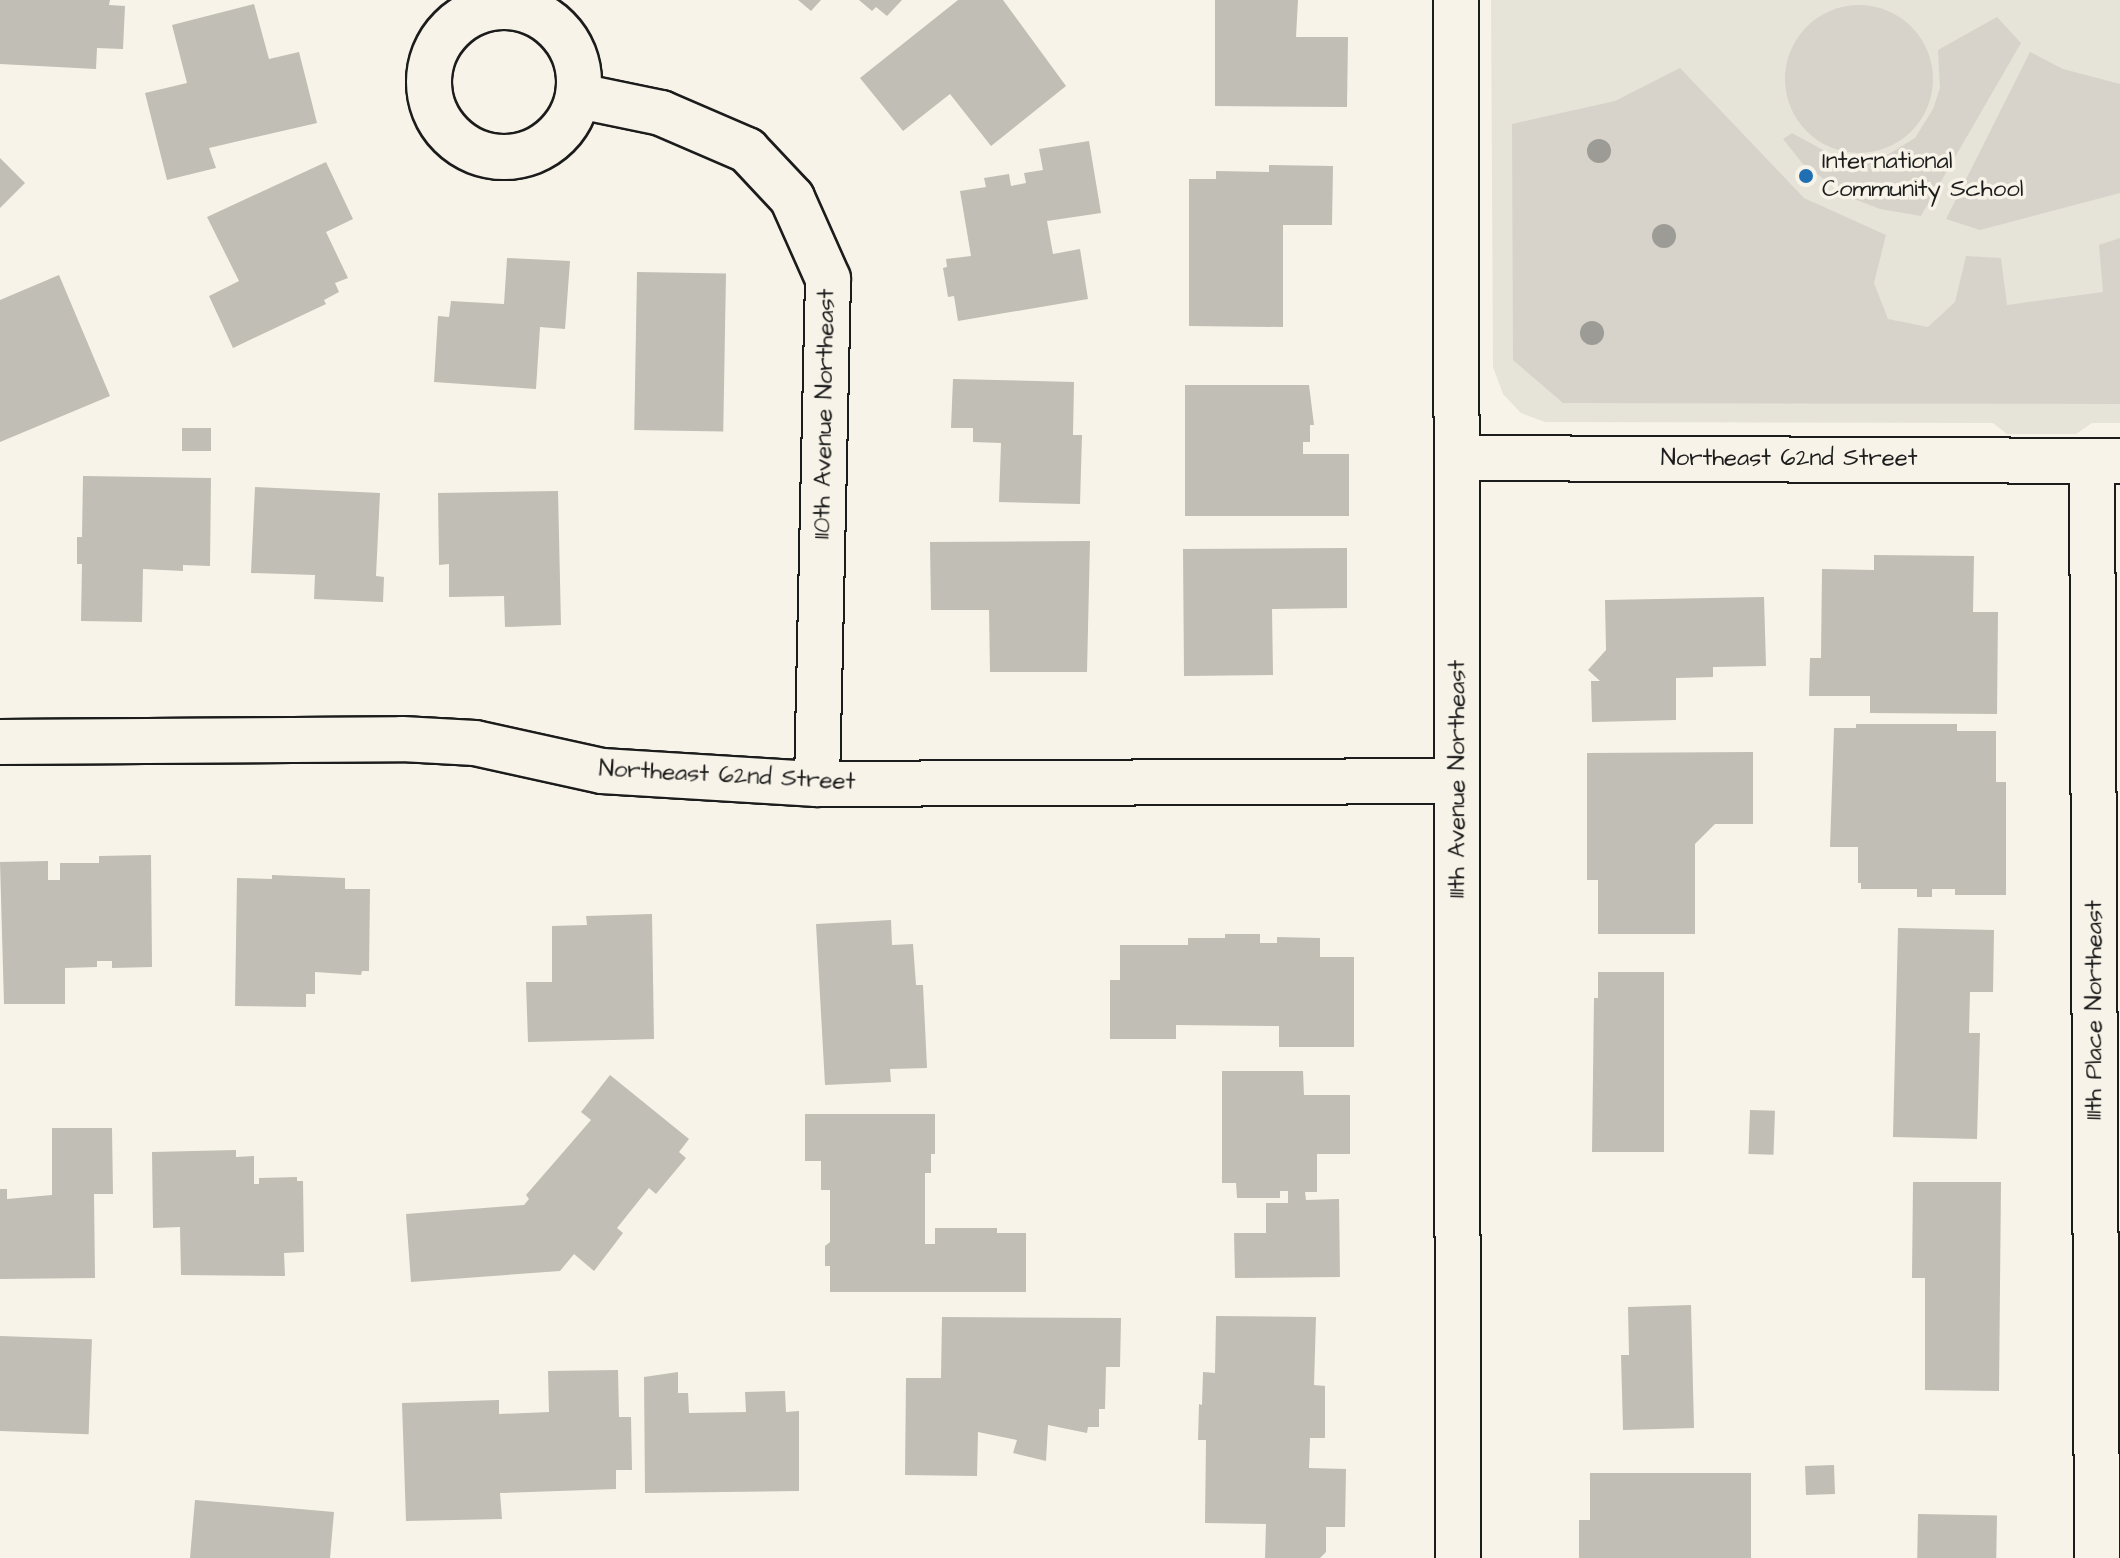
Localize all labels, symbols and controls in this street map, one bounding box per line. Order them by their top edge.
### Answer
place label: International Community School [1822,148,2023,204]
marker: International Community School [1797,167,1815,185]
street label: 110th Avenue Northeast [808,289,842,539]
street label: Northeast 62nd Street [1661,445,1917,473]
street label: 111th Avenue Northeast [1444,660,1472,898]
street label: Northeast 62nd Street [598,755,856,797]
street label: 111th Place Northeast [2081,900,2109,1120]

